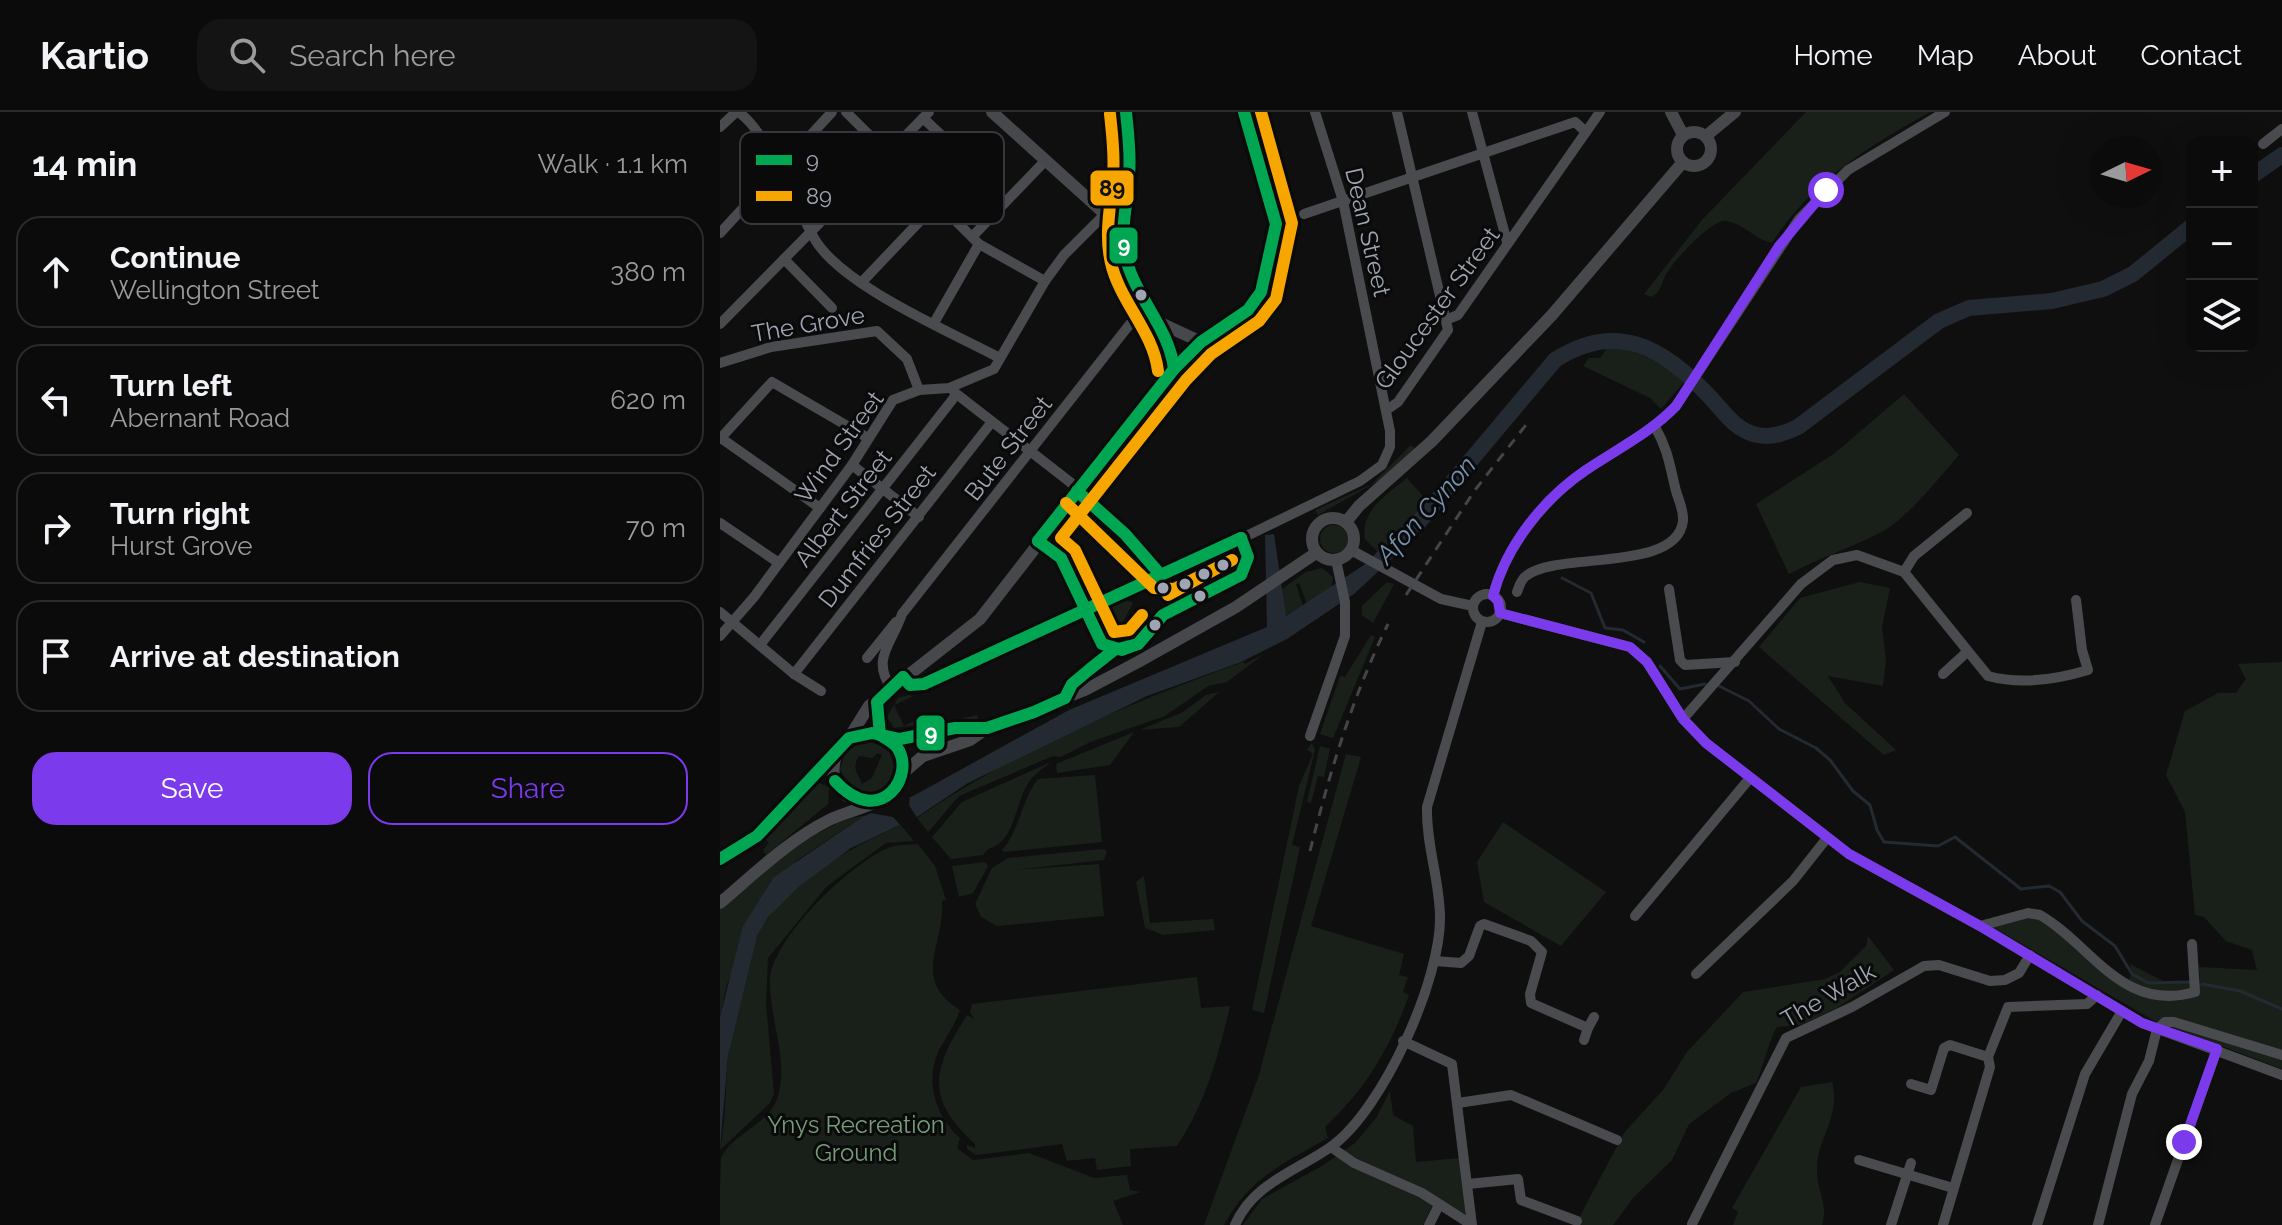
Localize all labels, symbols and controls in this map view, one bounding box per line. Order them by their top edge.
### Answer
search box [197,19,757,91]
text: Kartio [40,33,149,78]
icon: search [225,33,269,77]
text: Search here [289,38,456,73]
text: Home [1793,39,1873,72]
text: Map [1917,39,1974,72]
text: About [2018,39,2097,72]
text: Contact [2141,39,2242,72]
legend [740,132,1004,224]
north arrow [2090,136,2162,208]
map controls [2186,136,2258,352]
button: + [2186,136,2258,208]
text: 14 min [32,144,137,184]
text: 9 [806,147,819,173]
text: Walk · 1.1 km [538,149,688,179]
street label: Dean Street [1339,165,1397,299]
line badge: 89 [1089,169,1135,207]
route start [1808,172,1844,208]
text: 89 [1099,175,1125,201]
text: 89 [806,183,832,209]
button: − [2186,208,2258,280]
street label: Gloucester Street [1368,221,1506,395]
line badge: 9 [1108,226,1139,265]
text: 9 [1118,232,1131,258]
text: Continue [110,240,241,275]
icon: ahead [34,250,78,294]
text: 380 m [610,257,686,287]
text: Wellington Street [110,275,320,305]
button: layers [2186,280,2258,352]
unlabelled marker [1133,287,1149,303]
street label: The Grove [749,300,867,348]
text: Turn left [110,368,232,403]
icon: left [34,378,78,422]
text: 620 m [610,385,686,415]
street label: Wind Street [788,385,890,509]
street label: Bute Street [958,390,1058,506]
text: Abernant Road [110,403,290,433]
street label: Albert Street [788,444,898,572]
water label: Afon Cynon [1369,450,1482,571]
street label: Dumfries Street [812,459,942,613]
text: Turn right [110,496,250,531]
icon: right [34,506,78,550]
text: 70 m [626,513,686,543]
text: Hurst Grove [110,531,253,561]
unlabelled marker [1215,557,1231,573]
unlabelled marker [1196,566,1212,582]
unlabelled marker [1177,576,1193,592]
unlabelled marker [1155,580,1171,596]
unlabelled marker [1192,588,1208,604]
unlabelled marker [1147,617,1163,633]
icon: arrive [34,634,78,678]
text: Arrive at destination [110,639,400,674]
line badge: 9 [915,714,946,752]
text: 9 [925,720,938,746]
button: Save [32,752,352,825]
button: Share [368,752,688,825]
street label: The Walk [1776,956,1881,1034]
park label: Ynys Recreation Ground [767,1110,945,1167]
route end [2166,1124,2202,1160]

